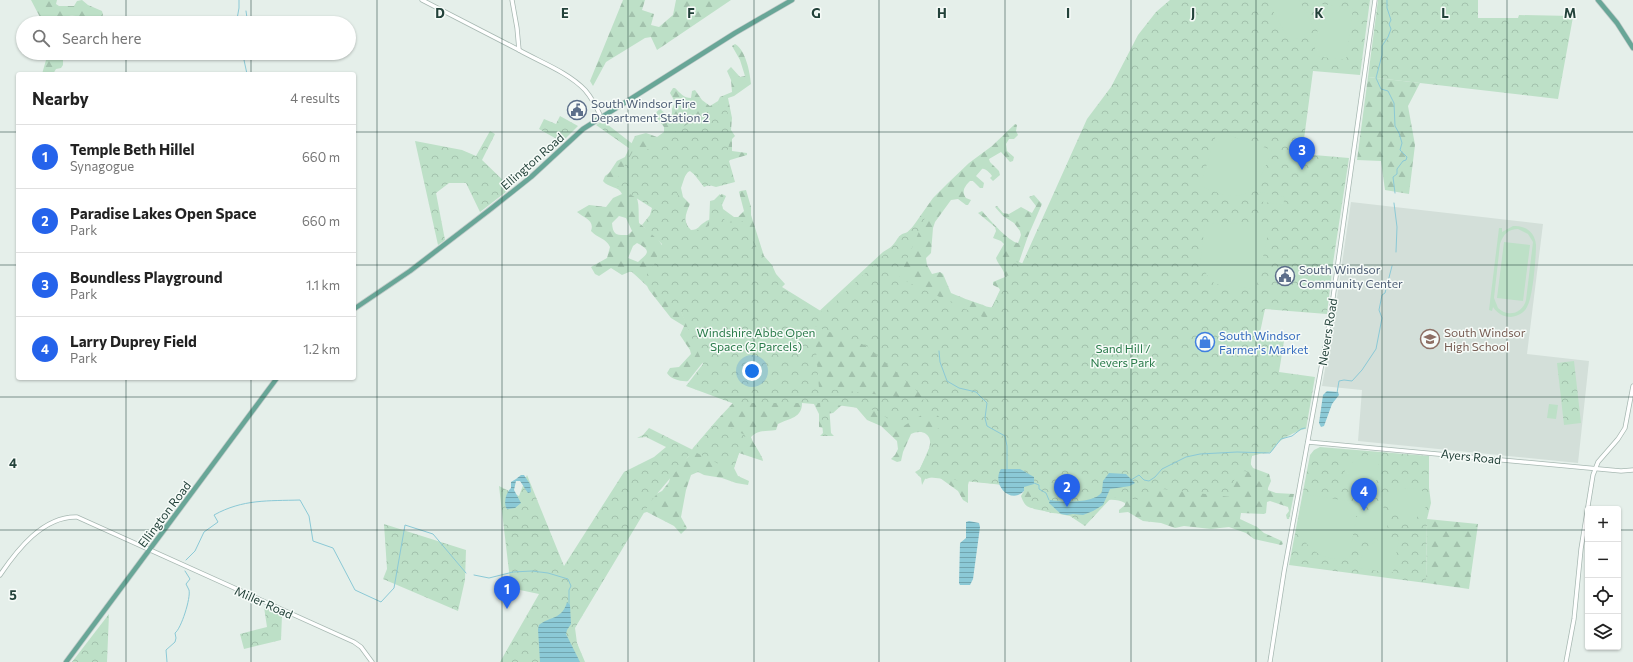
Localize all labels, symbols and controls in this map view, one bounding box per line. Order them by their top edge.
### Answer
text: D [435,5,445,21]
text: E [561,5,569,21]
text: F [687,5,695,21]
text: G [811,5,821,21]
text: H [937,5,947,21]
text: I [1066,5,1070,21]
text: J [1191,5,1195,21]
text: K [1314,5,1324,21]
text: L [1441,5,1449,21]
text: M [1564,5,1576,21]
search box [16,16,356,60]
icon: search [30,27,52,49]
text: Search here [62,29,141,47]
text: Nearby [32,88,89,109]
text: 4 results [290,90,340,106]
place label: South Windsor Fire Department Station 2 [591,96,710,124]
public building icon: South Windsor Fire Department Station 2 [566,99,588,121]
street label: Ellington Road [498,130,566,192]
pin: 3 [1289,137,1315,170]
text: Temple Beth Hillel [70,140,195,158]
text: 1 [42,149,48,165]
text: 660 m [302,149,340,165]
text: Synagogue [70,158,134,174]
text: Paradise Lakes Open Space [70,204,256,222]
text: 2 [41,213,49,229]
text: 660 m [302,213,340,229]
text: Park [70,222,97,238]
place label: South Windsor Community Center [1299,262,1403,290]
public building icon: South Windsor Community Center [1274,265,1296,287]
text: Boundless Playground [70,268,222,286]
text: 3 [41,277,49,293]
text: 1.1 km [306,277,340,293]
text: Park [70,286,97,302]
street label: Nevers Road [1315,297,1339,367]
park label: Windshire Abbe Open Space (2 Parcels) [697,325,815,353]
place label: South Windsor High School [1444,325,1526,353]
place label: South Windsor Farmer's Market [1219,328,1308,356]
school or university icon: South Windsor High School [1419,328,1441,350]
shop icon: South Windsor Farmer's Market [1194,331,1216,353]
text: Larry Duprey Field [70,332,197,350]
text: 4 [41,341,49,357]
text: 1.2 km [303,341,340,357]
park label: Sand Hill / Nevers Park [1091,341,1156,369]
text: Park [70,350,97,366]
your location [742,361,762,381]
street label: Ayers Road [1440,446,1502,466]
text: 4 [9,455,17,471]
pin: 2 [1054,474,1080,507]
street label: Ellington Road [135,478,193,550]
pin: 4 [1351,478,1377,511]
map controls [1585,506,1621,650]
button: + [1585,506,1621,542]
button: − [1585,542,1621,578]
pin: 1 [494,576,520,609]
button: locate [1585,578,1621,614]
street label: Miller Road [233,583,295,621]
text: 5 [9,587,17,603]
button: layers [1585,614,1621,650]

